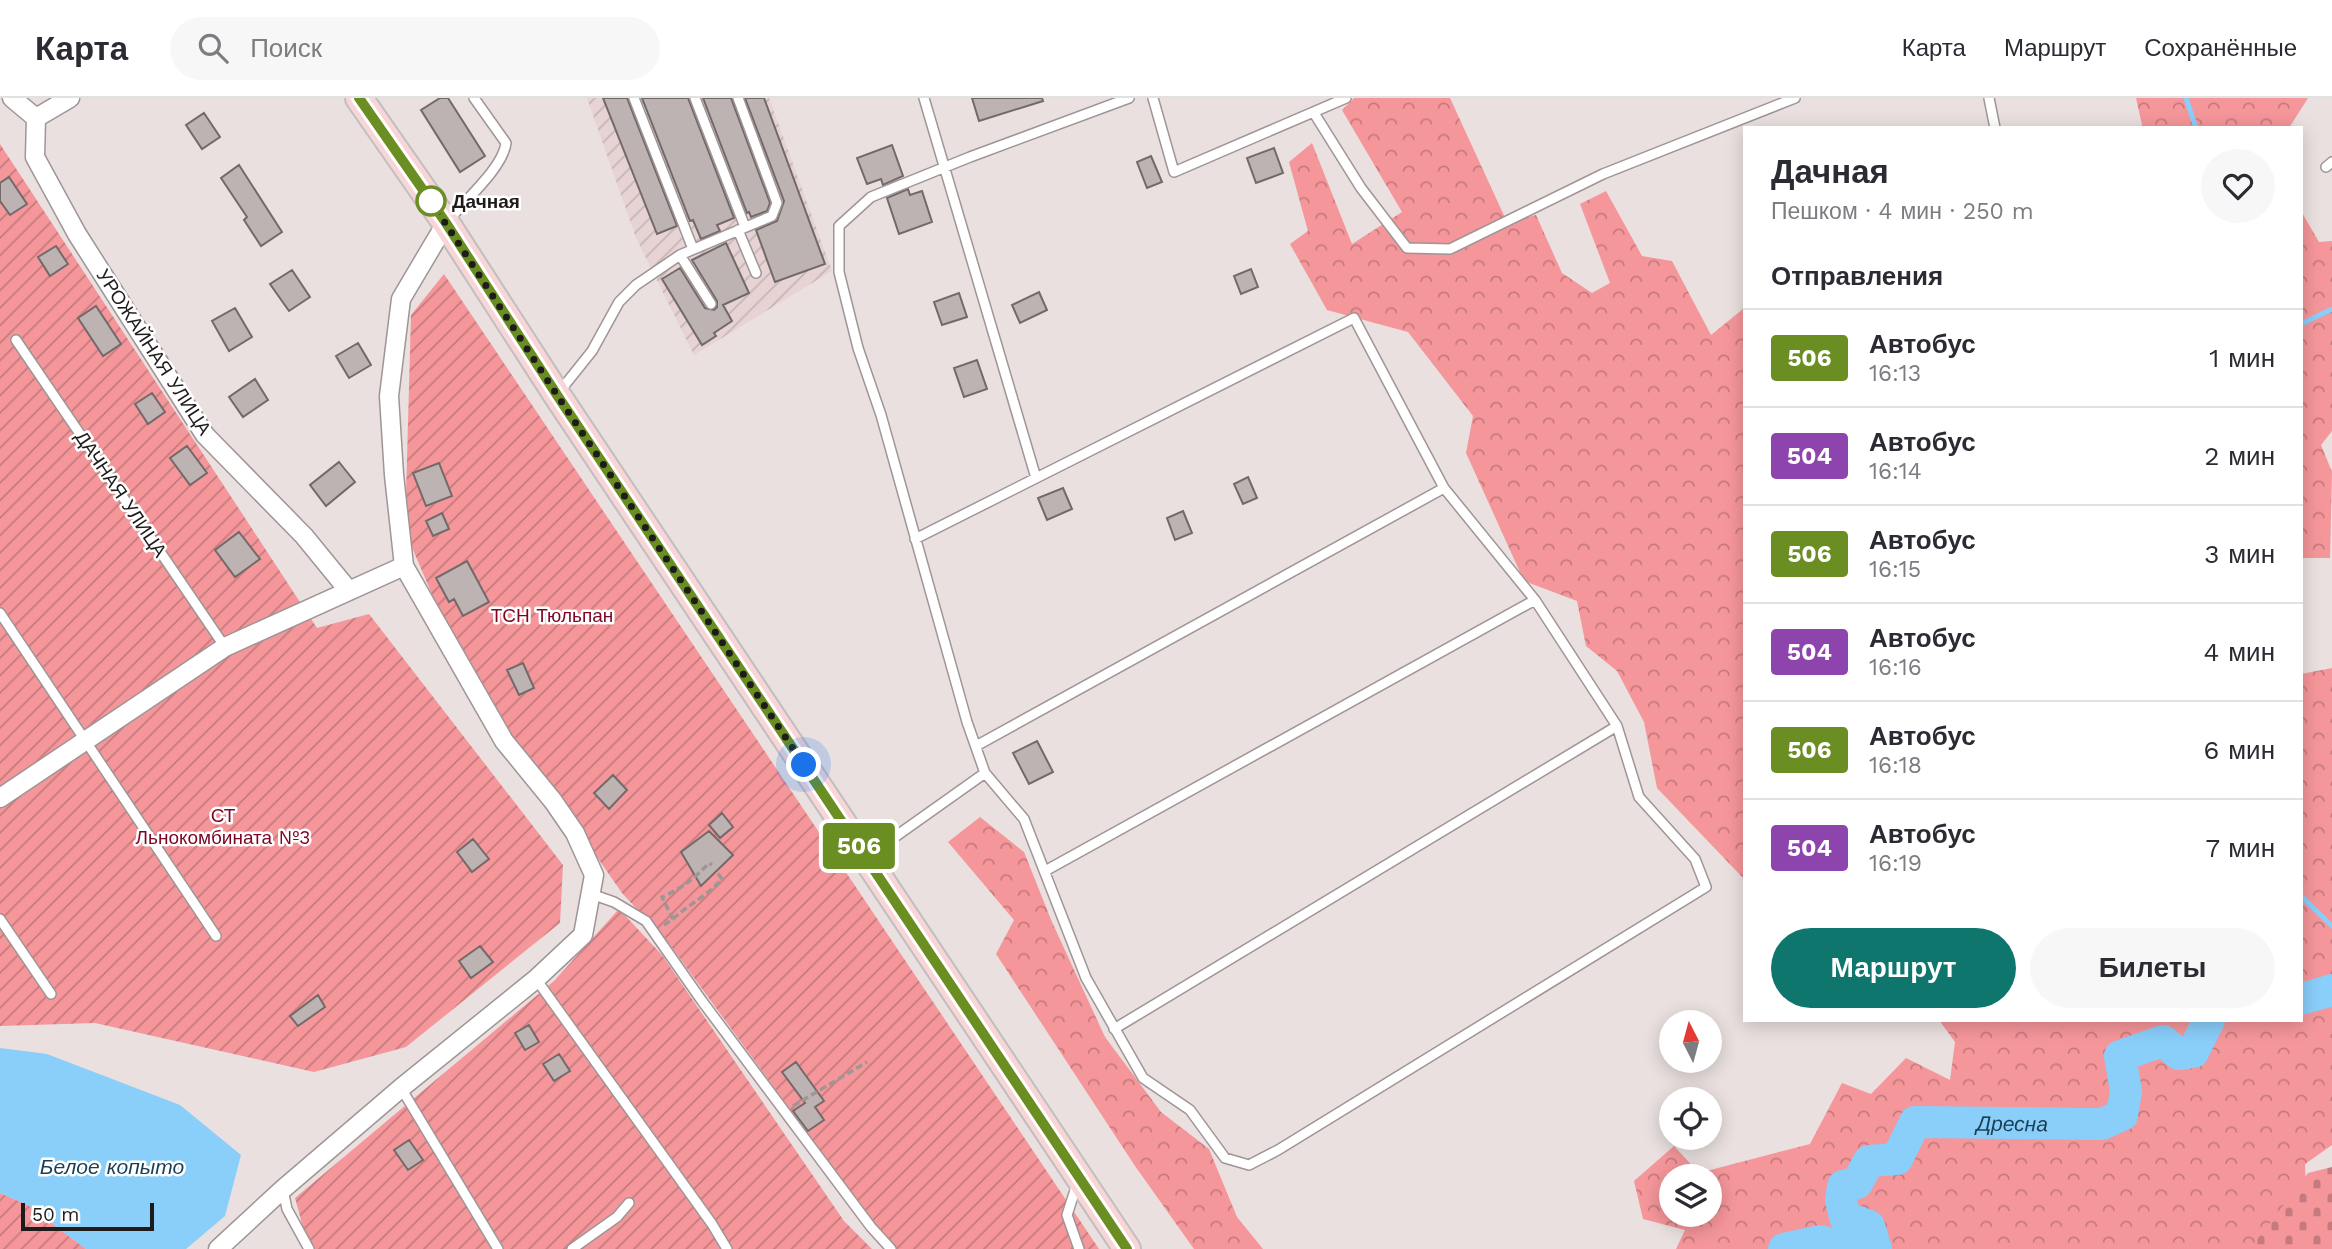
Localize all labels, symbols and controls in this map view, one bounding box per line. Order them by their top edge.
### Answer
search box [170,17,660,80]
text: Карта [35,29,128,68]
icon: search [194,29,232,67]
text: Поиск [250,33,322,63]
text: Карта [1902,34,1966,62]
text: Маршрут [2004,34,2106,62]
text: Сохранённые [2144,34,2297,62]
button: heart [2201,149,2275,223]
text: Дачная [1771,152,1889,191]
marker: Дачная [416,186,446,216]
place label: Дачная [452,190,520,213]
text: Пешком · 4 мин · 250 m [1771,198,2034,225]
text: Отправления [1771,261,1943,291]
street label: УРОЖАЙНАЯ УЛИЦА [92,265,216,440]
text: Автобус [1869,329,1976,359]
text: 1 мин [2209,343,2275,373]
text: 506 [1787,344,1832,372]
text: 16:13 [1869,360,1921,387]
street label: ДАЧНАЯ УЛИЦА [70,426,172,562]
text: Автобус [1869,427,1976,457]
text: 2 мин [2204,441,2275,471]
text: 504 [1787,442,1832,470]
text: 16:14 [1869,458,1922,485]
text: Автобус [1869,525,1976,555]
text: 3 мин [2204,539,2275,569]
text: 506 [1787,540,1832,568]
text: 16:15 [1869,556,1921,583]
park label: ТСН Тюльпан [491,604,613,627]
text: Автобус [1869,623,1976,653]
text: 4 мин [2203,637,2275,667]
text: 504 [1787,638,1832,666]
text: 16:16 [1869,654,1922,681]
text: Автобус [1869,721,1976,751]
text: 6 мин [2204,735,2275,765]
text: 506 [1787,736,1832,764]
your location [786,747,821,782]
text: 16:18 [1869,752,1922,779]
park label: СТ Льнокомбината №3 [136,804,310,849]
text: Автобус [1869,819,1976,849]
line badge: 506 [819,823,899,869]
text: 506 [837,832,881,860]
text: 7 мин [2206,833,2275,863]
text: 504 [1787,834,1832,862]
text: 16:19 [1869,850,1922,877]
button: Маршрут [1771,928,2016,1008]
button: Билеты [2030,928,2275,1008]
north arrow [1659,1010,1722,1073]
map controls [1659,1010,1722,1227]
button: locate [1659,1087,1722,1150]
water label: Дресна [1974,1110,2048,1136]
water label: Белое копыто [40,1154,185,1179]
button: layers [1659,1164,1722,1227]
scale bar [21,1200,154,1232]
text: 50 m [32,1203,79,1226]

